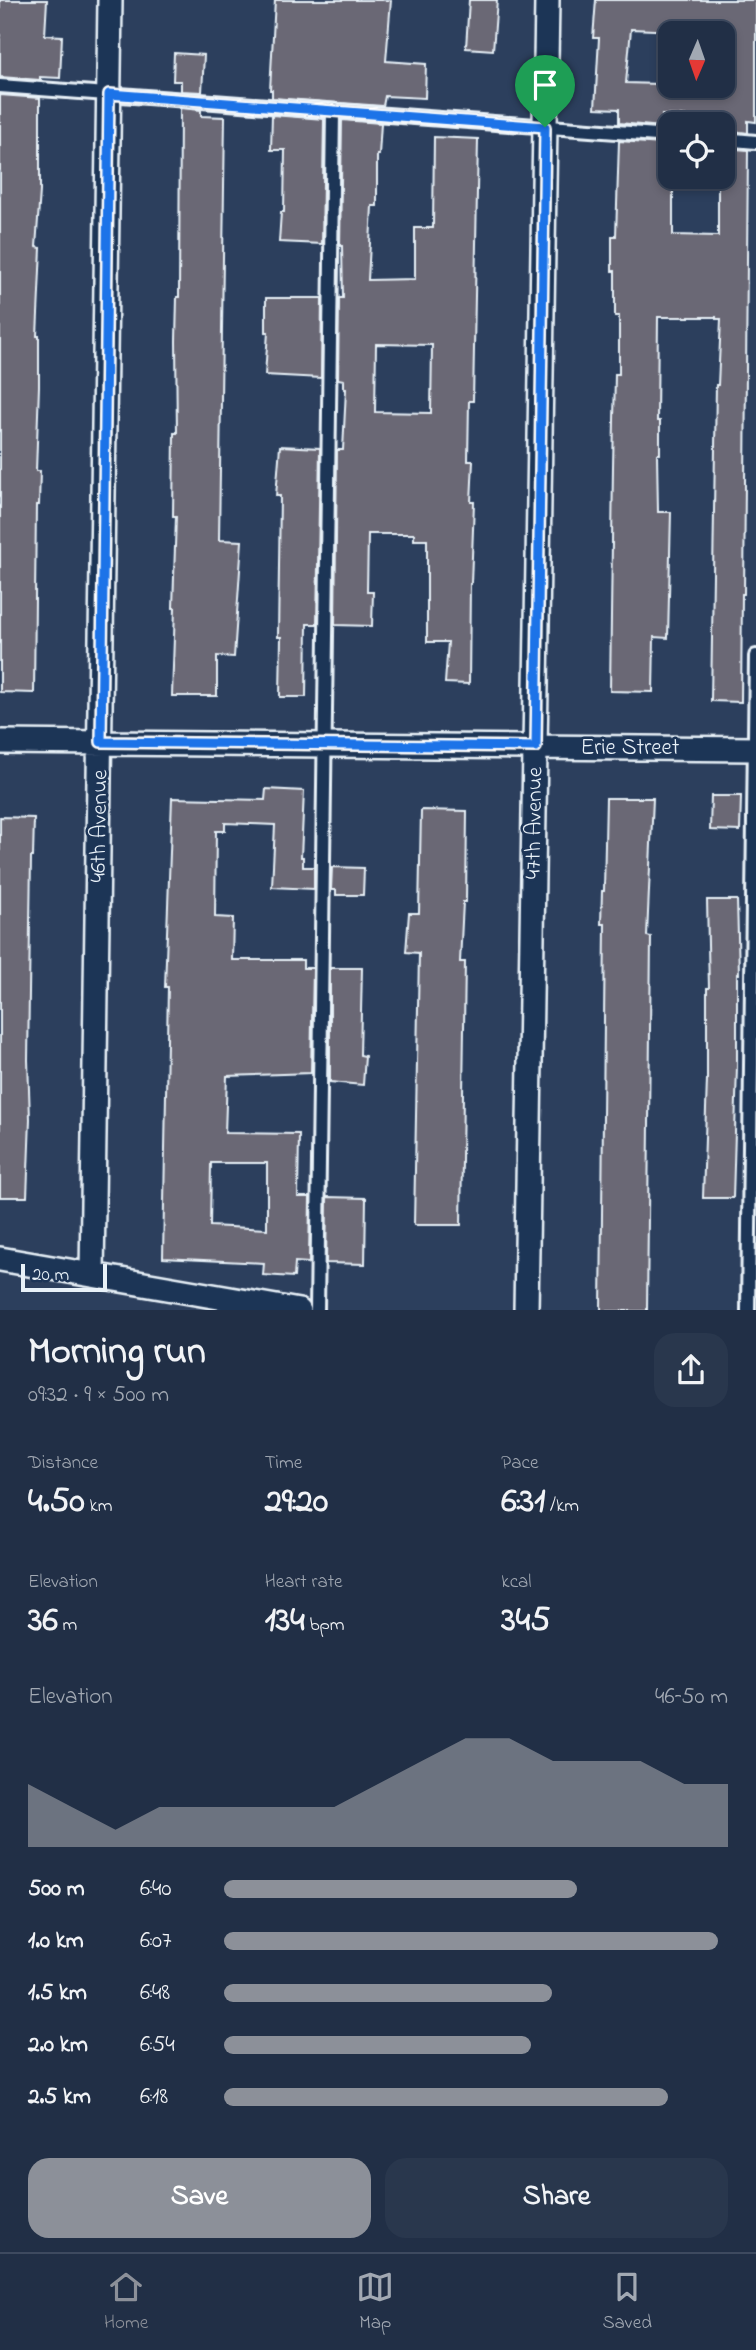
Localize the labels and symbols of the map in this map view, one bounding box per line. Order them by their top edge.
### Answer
north arrow [658,21,735,98]
pin [515,55,575,127]
street label: Erie Street [580,732,680,765]
street label: 47th Avenue [518,766,552,879]
street label: 46th Avenue [83,769,117,883]
scale bar [21,1262,107,1293]

